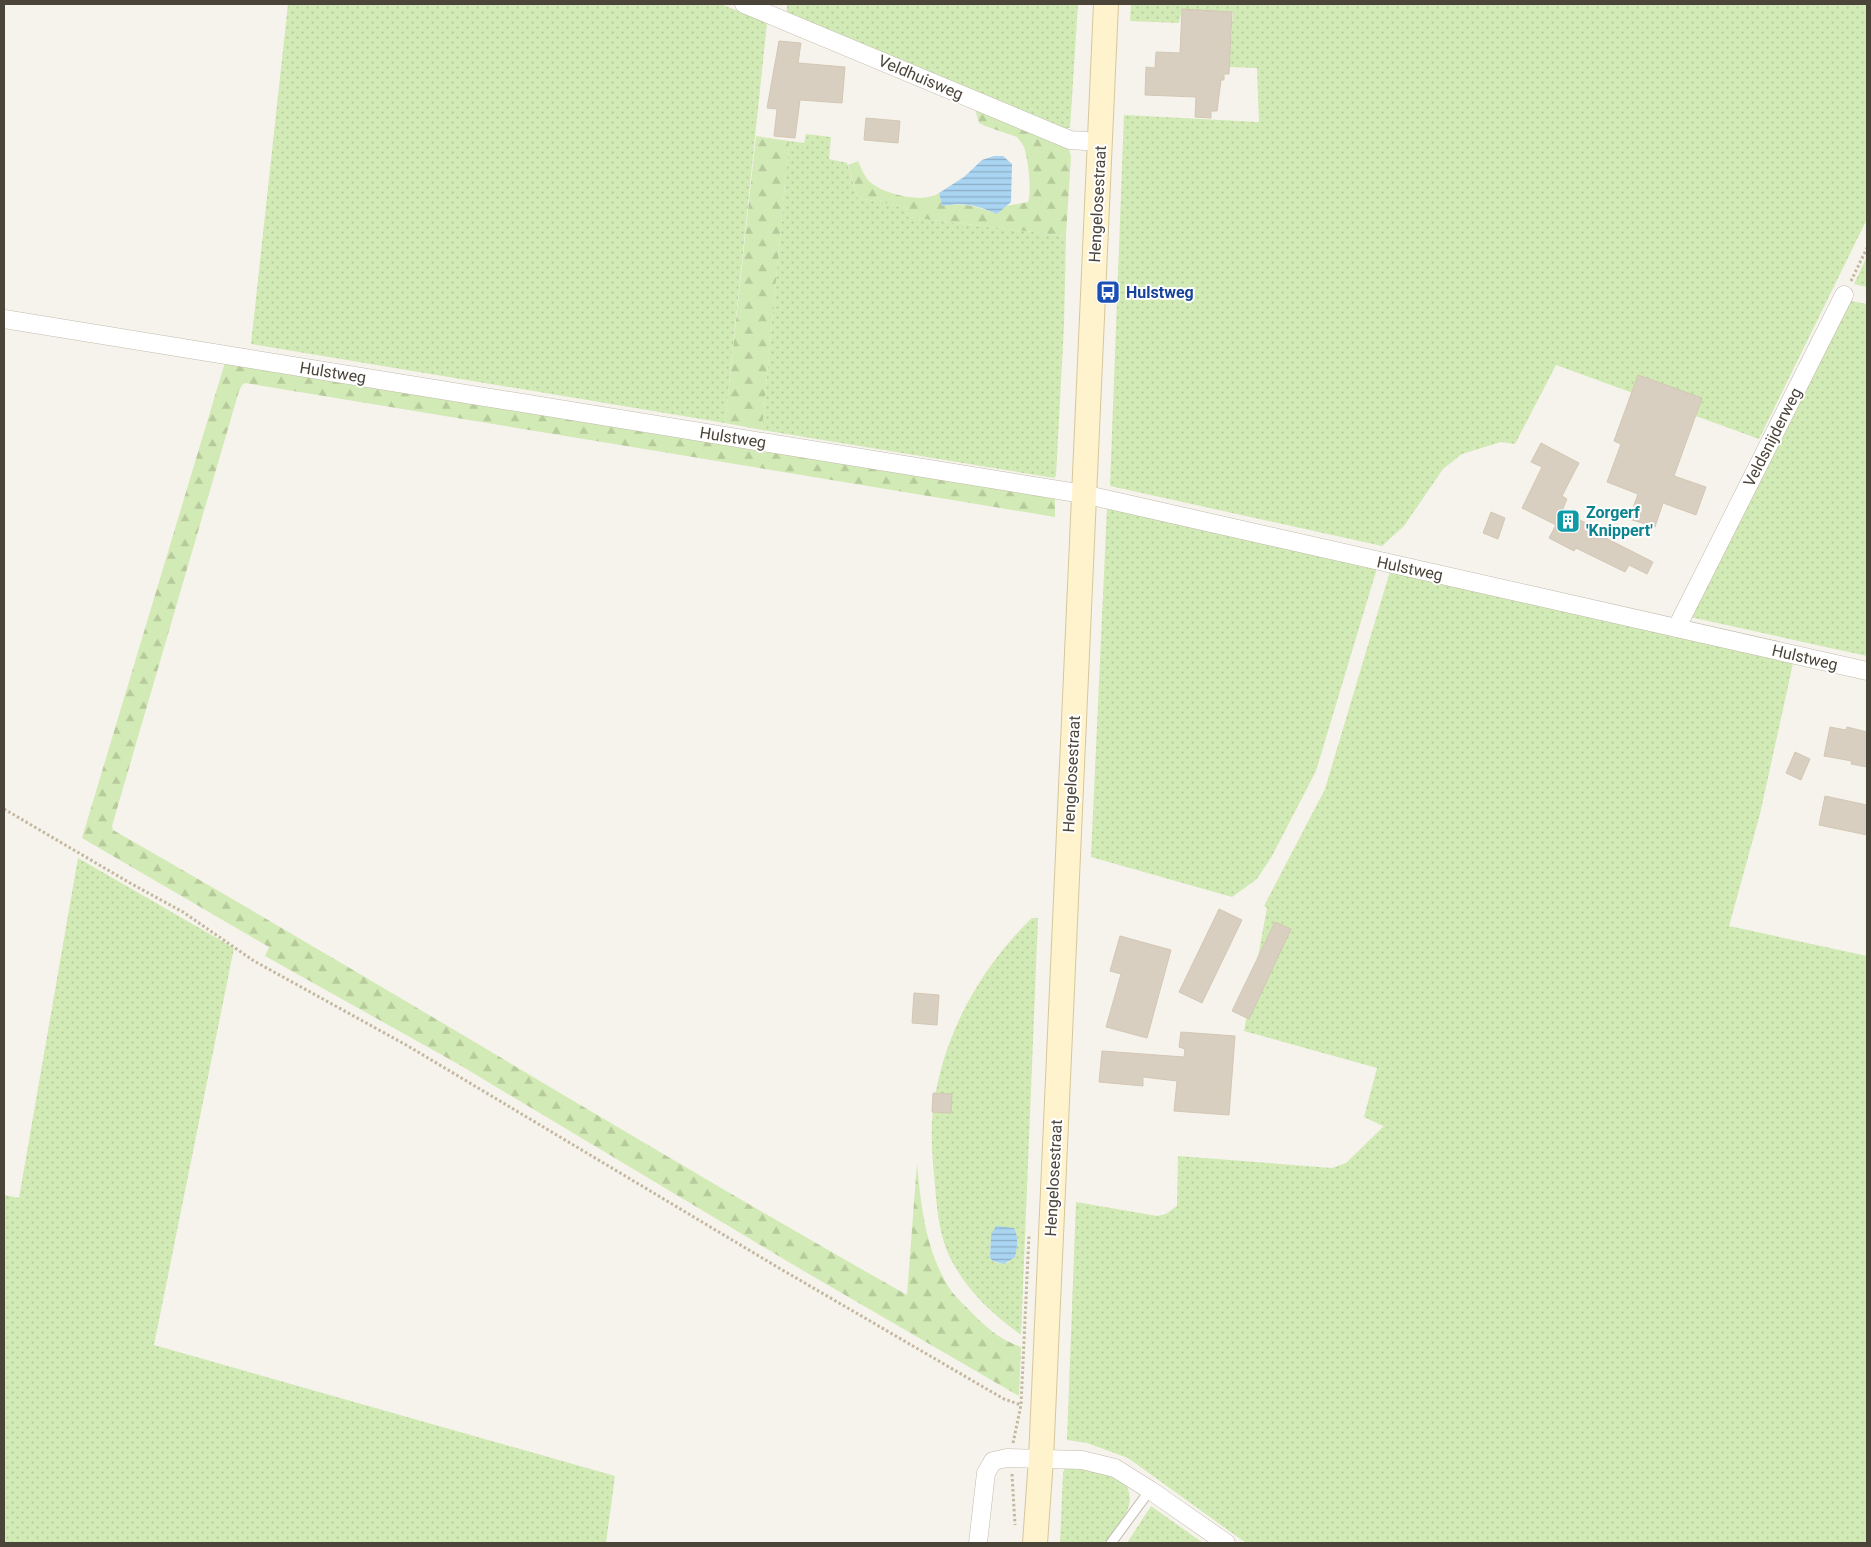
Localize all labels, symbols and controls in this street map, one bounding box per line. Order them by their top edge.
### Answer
street label: Veldhuisweg [875,51,966,104]
street label: Hengelosestraat [1085,145,1110,263]
bus stop icon: Hulstweg [1095,279,1121,305]
place label: Hulstweg [1126,283,1194,302]
street label: Hulstweg [298,358,368,387]
street label: Veldsnijderweg [1739,385,1806,490]
street label: Hulstweg [698,423,768,452]
place label: Zorgerf 'Knippert' [1586,503,1653,540]
building icon: Zorgerf 'Knippert' [1555,508,1581,534]
street label: Hulstweg [1375,552,1445,585]
street label: Hulstweg [1770,641,1840,674]
street label: Hengelosestraat [1059,715,1084,833]
street label: Hengelosestraat [1041,1119,1066,1237]

